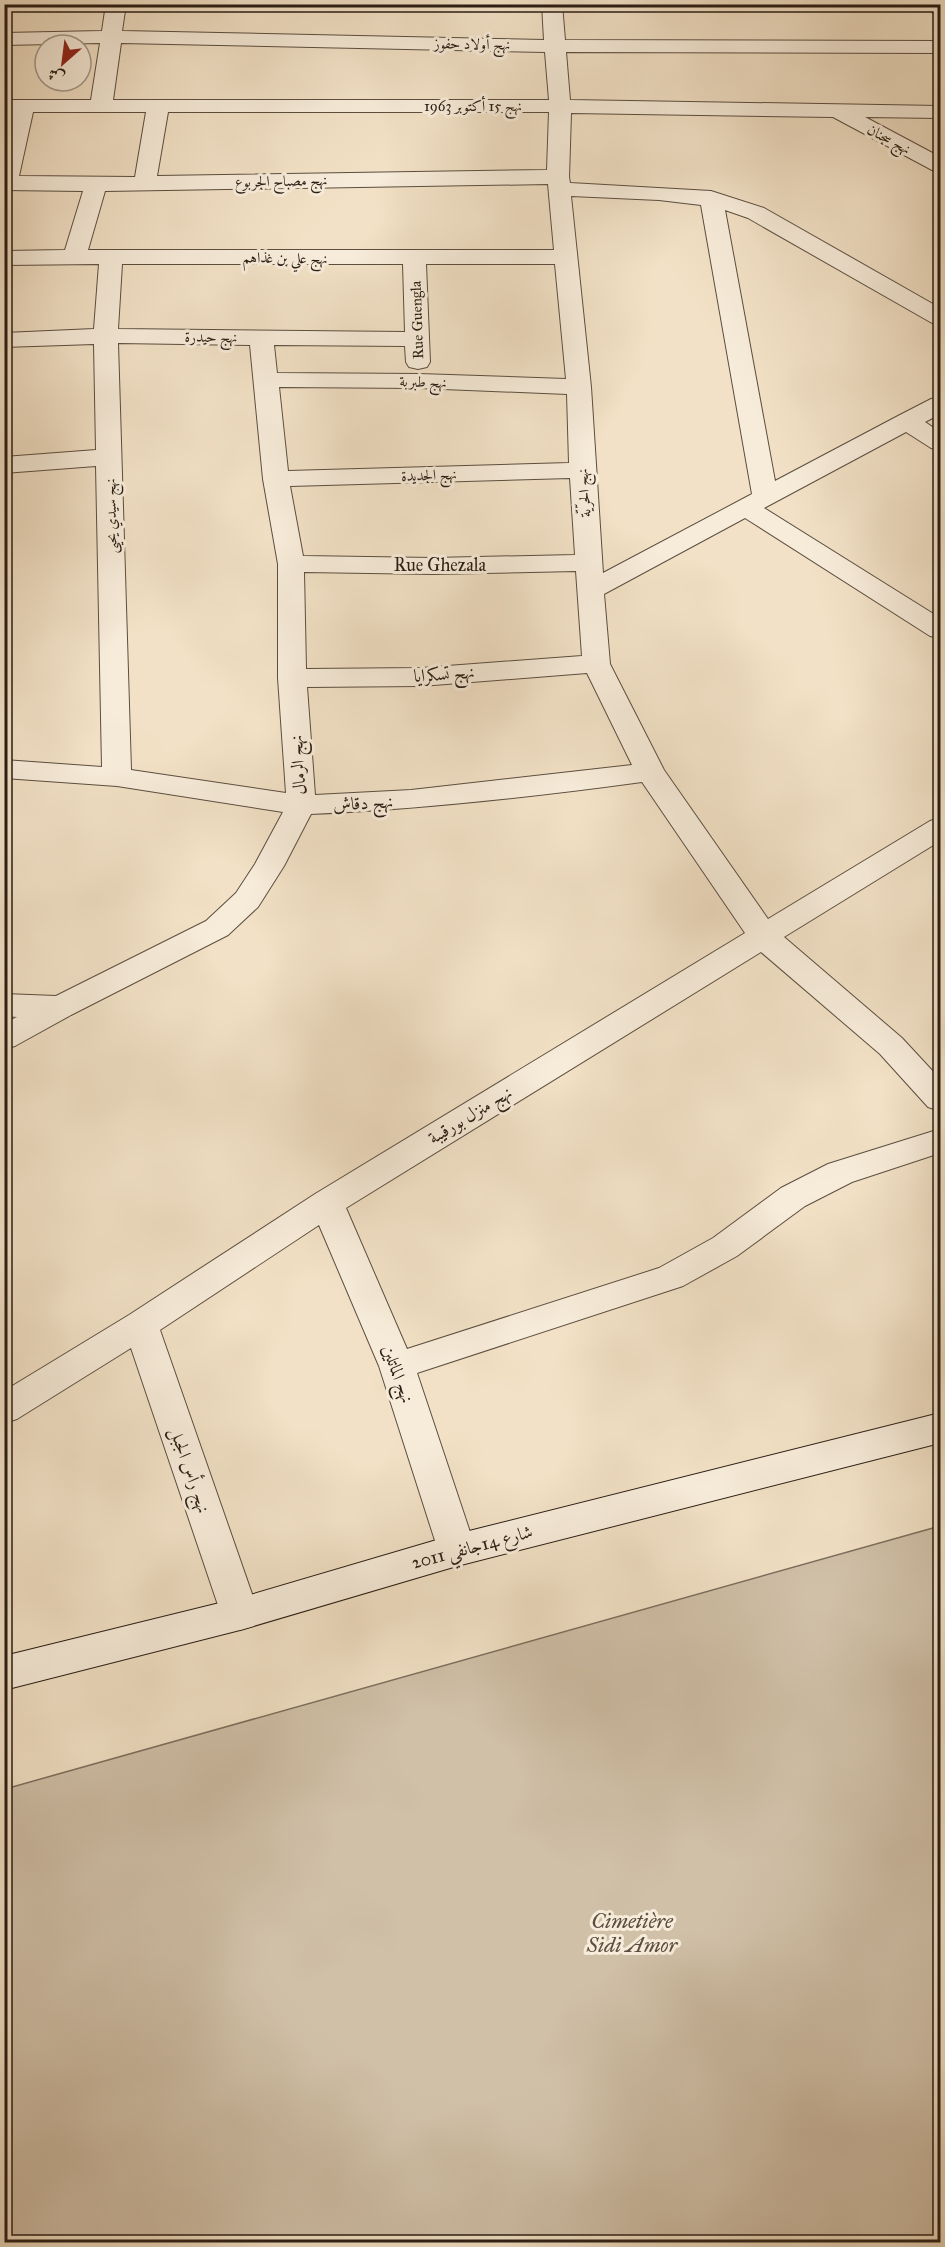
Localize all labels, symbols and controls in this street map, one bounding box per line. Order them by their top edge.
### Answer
street label: نهج أولاد حفوز [431,32,510,59]
north arrow [33,33,93,93]
text: ش [45,64,68,88]
street label: نهج 15 أكتوبر 1963 [424,95,522,120]
street label: نهج سجنان [862,120,914,162]
street label: نهج مصباح الجربوع [234,171,328,196]
street label: نهج علي بن غذاهم [242,248,328,273]
street label: Rue Guengla [407,280,427,360]
street label: نهج حيدرة [184,328,238,351]
street label: نهج طبربة [399,372,447,397]
street label: نهج الجديدة [401,465,457,490]
street label: نهج الحرّيّة [571,468,600,518]
street label: نهج سيدي يحيى [101,478,126,554]
street label: Rue Ghezala [394,554,487,576]
street label: نهج تسكرايا [413,661,476,692]
street label: نهج الرمال [285,734,316,796]
street label: نهج دقاش [332,790,394,821]
street label: نهج منزل بورقيبة [424,1081,519,1153]
street label: نهج الماتلين [373,1342,419,1408]
street label: نهج رأس الجبل [160,1424,217,1517]
street label: شارع 14جانفي 2011 [409,1520,537,1580]
park label: Cimetière Sidi Amor [586,1908,679,1958]

